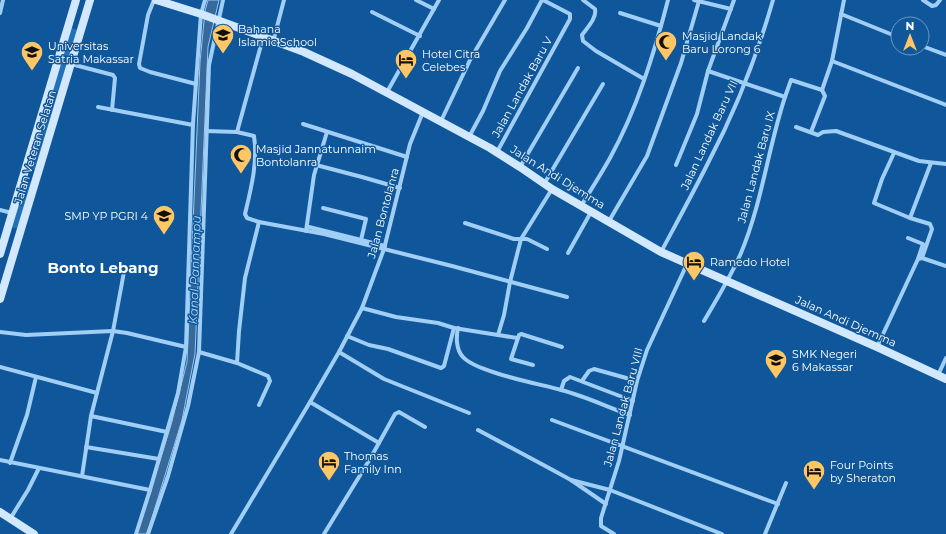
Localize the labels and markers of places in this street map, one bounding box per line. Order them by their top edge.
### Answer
school or university icon: Bahana Islamic School [210,22,236,55]
place label: Bahana Islamic School [238,22,317,49]
mosque icon: Masjid Landak Baru Lorong 6 [653,29,679,62]
place label: Masjid Landak Baru Lorong 6 [682,29,762,56]
school or university icon: Universitas Satria Makassar [19,39,45,72]
place label: Universitas Satria Makassar [48,39,134,66]
hotel icon: Hotel Citra Celebes [393,47,419,80]
place label: Hotel Citra Celebes [422,47,480,74]
mosque icon: Masjid Jannatunnaim Bontolanra [228,142,254,175]
place label: Masjid Jannatunnaim Bontolanra [256,142,376,169]
school or university icon: SMP YP PGRI 4 [151,203,177,236]
place label: SMP YP PGRI 4 [65,209,149,223]
hotel icon: Ramedo Hotel [681,249,707,282]
place label: Ramedo Hotel [710,255,790,269]
school or university icon: SMK Negeri 6 Makassar [763,347,789,380]
place label: SMK Negeri 6 Makassar [792,347,857,374]
hotel icon: Thomas Family Inn [316,449,342,482]
place label: Thomas Family Inn [344,449,402,476]
hotel icon: Four Points by Sheraton [801,458,827,491]
place label: Four Points by Sheraton [830,458,896,485]

